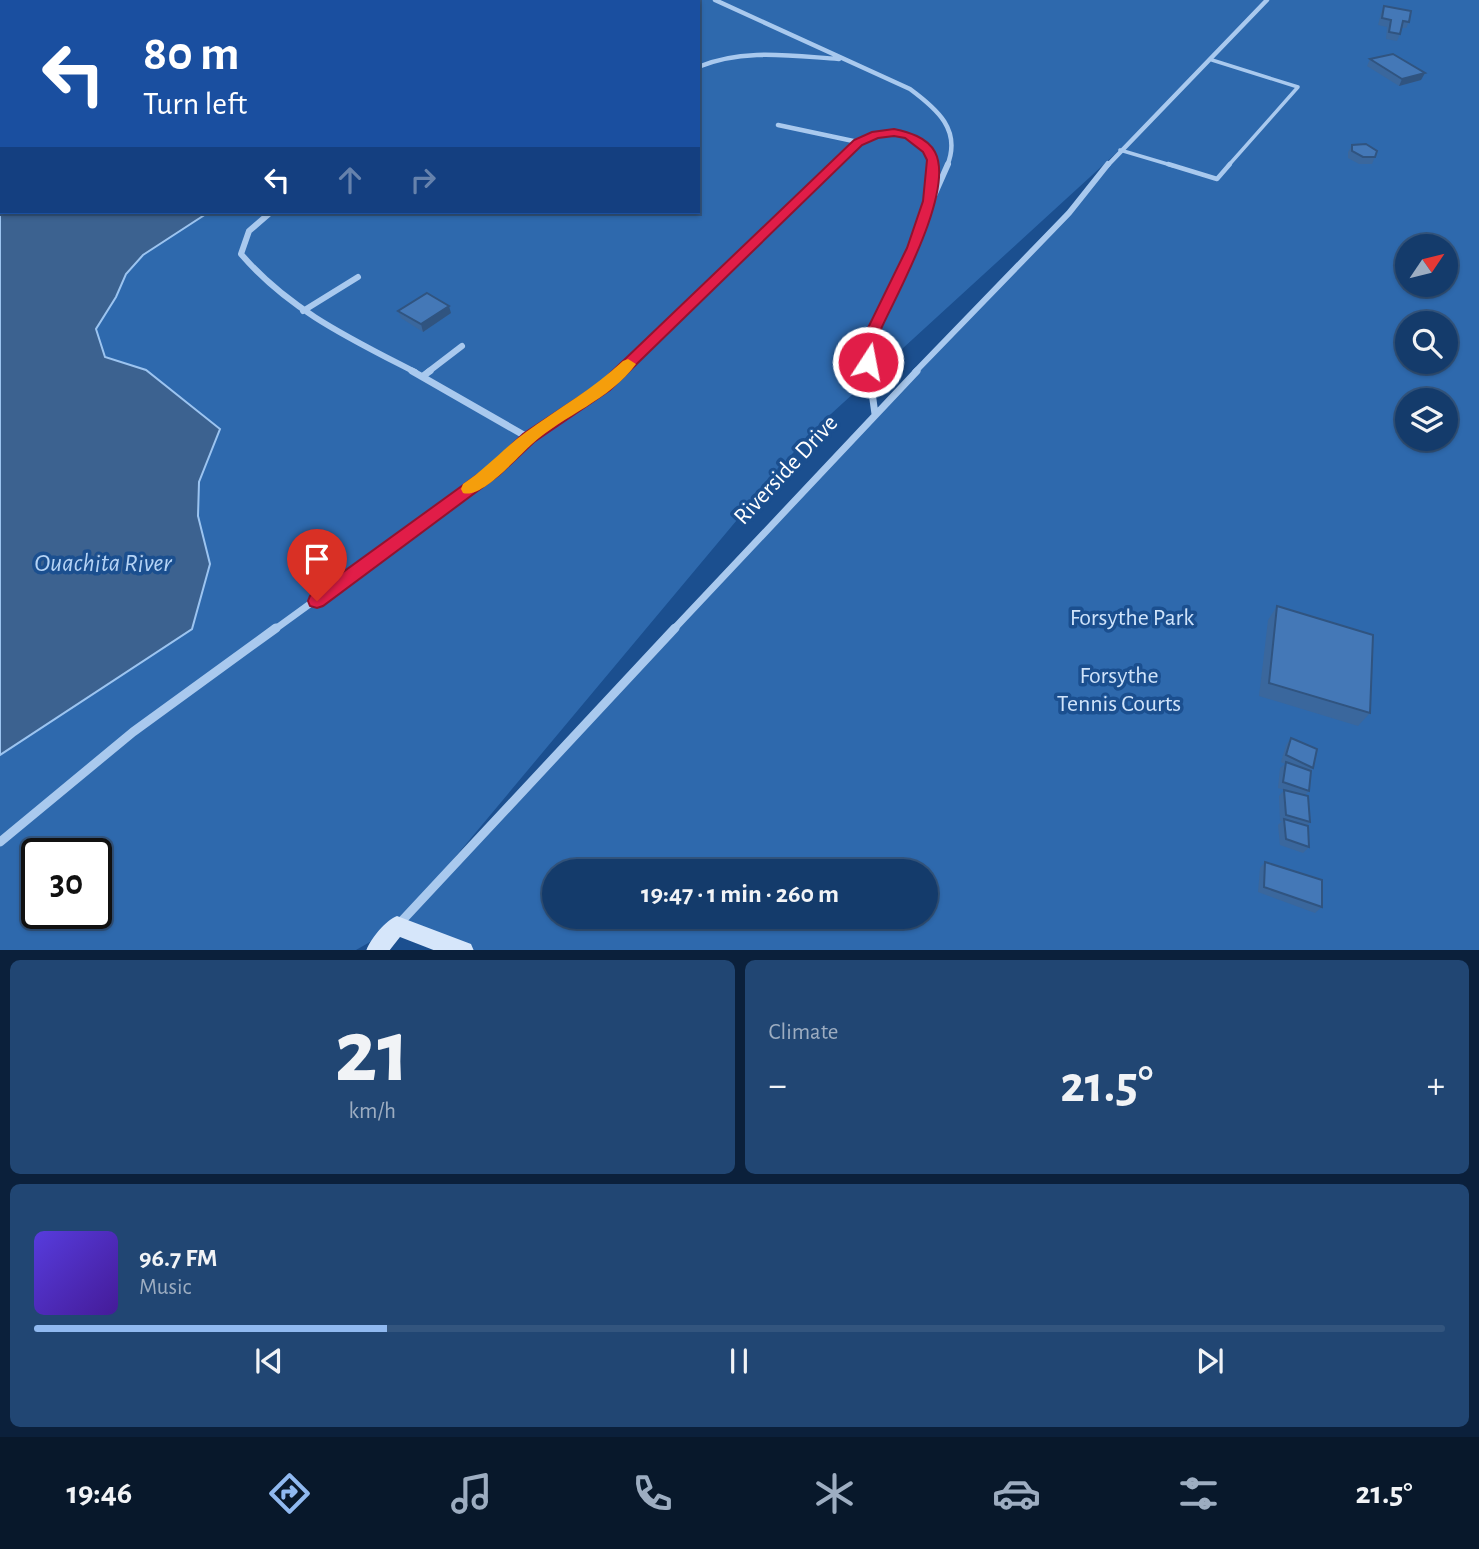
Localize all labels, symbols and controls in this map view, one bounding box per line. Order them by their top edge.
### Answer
icon: left [28,28,119,119]
text: 80 m [143,30,240,79]
text: Turn left [143,88,247,120]
icon: left [258,161,296,199]
icon: ahead [331,161,369,199]
icon: right [404,161,442,199]
north arrow [1395,234,1458,298]
map controls [1395,234,1458,451]
button: search [1395,311,1458,374]
position arrow [831,325,905,399]
button: layers [1395,388,1458,451]
street label: Riverside Drive [730,411,842,529]
pin [287,529,347,601]
icon: arrive [298,540,336,578]
water label: Ouachita River [34,550,173,576]
park label: Forsythe Park [1070,606,1194,630]
park label: Forsythe Tennis Courts [1057,664,1181,716]
speed limit sign: 30 [21,838,112,929]
text: 19:47 · 1 min · 260 m [641,881,839,907]
text: 21 [334,1007,410,1098]
text: Climate [769,1021,838,1044]
text: 21.5° [1060,1059,1153,1111]
text: − [769,1067,787,1105]
text: + [1427,1067,1445,1105]
text: km/h [349,1100,396,1123]
text: 96.7 FM [139,1245,218,1271]
text: Music [139,1276,191,1299]
icon: previous [250,1342,288,1380]
icon: pause [720,1342,758,1380]
icon: next [1191,1342,1229,1380]
icon: directions [265,1469,314,1518]
icon: music [447,1469,496,1518]
icon: phone [628,1469,677,1518]
icon: climate [810,1469,859,1518]
icon: car [992,1469,1041,1518]
icon: filters [1174,1469,1223,1518]
text: 19:46 [66,1477,132,1509]
text: 21.5° [1355,1477,1413,1509]

